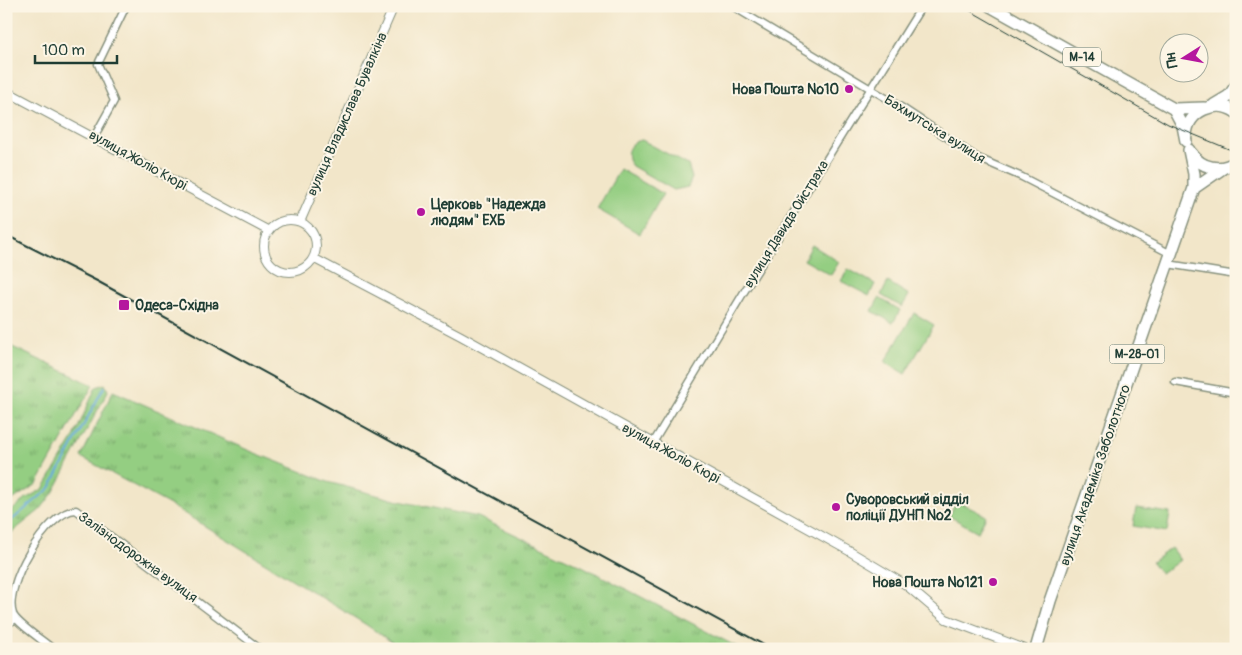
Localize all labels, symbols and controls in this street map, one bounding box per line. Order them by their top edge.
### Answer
street label: вулиця Владислава Бувалкіна [303,30,391,198]
scale bar [35,32,118,64]
north arrow [1160,32,1210,82]
text: 100 m [42,41,85,60]
road number: М-14 [1063,48,1101,66]
text: Пн [1162,51,1182,70]
place label: Нова Пошта №10 [732,81,839,98]
marker: Нова Пошта №10 [843,83,855,95]
street label: Бахмутська вулиця [881,91,989,167]
street label: вулиця Жоліо Кюрі [86,126,190,194]
street label: вулиця Давида Ойстраха [740,157,832,291]
place label: Церковь "Надежда людям" ЕХБ [430,196,546,229]
marker: Церковь "Надежда людям" ЕХБ [415,206,427,218]
place label: Одеса-Східна [135,297,219,314]
marker: Одеса-Східна [117,298,131,312]
road number: М-28-01 [1110,344,1164,364]
street label: вулиця Академіка Заболотного [1056,382,1134,568]
street label: вулиця Жоліо Кюрі [619,419,723,487]
place label: Суворовський відділ поліції ДУНП №2 [846,491,969,524]
marker: Суворовський відділ поліції ДУНП №2 [830,501,842,513]
street label: Залізнодорожна вулиця [75,508,201,606]
place label: Нова Пошта №121 [872,574,983,591]
marker: Нова Пошта №121 [987,576,999,588]

